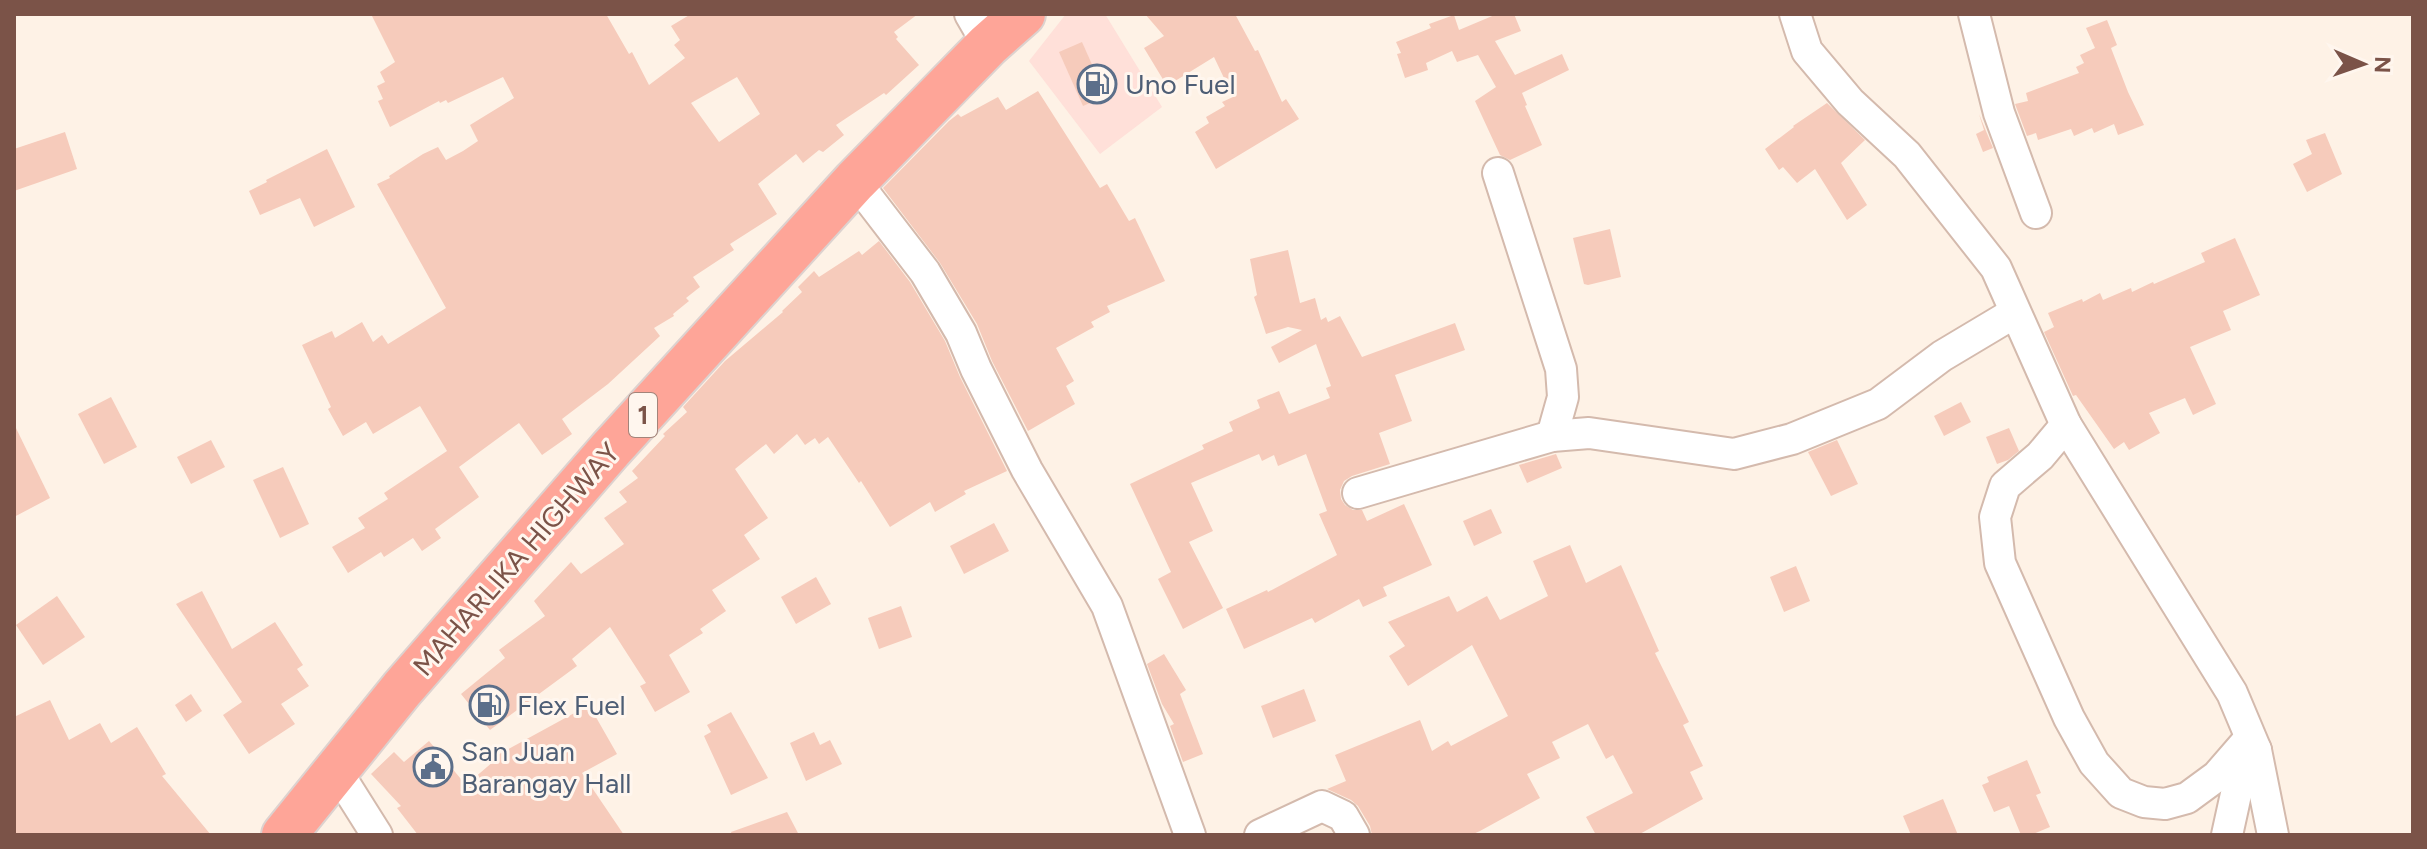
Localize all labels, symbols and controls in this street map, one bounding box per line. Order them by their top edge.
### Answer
north arrow [2323,24,2403,104]
text: N [2369,56,2396,74]
fuel station icon: Uno Fuel [1076,63,1118,105]
place label: Uno Fuel [1125,67,1236,101]
road number: 1 [629,393,657,437]
street label: MAHARLIKA HIGHWAY [406,435,627,682]
fuel station icon: Flex Fuel [468,684,510,726]
place label: Flex Fuel [517,688,626,722]
place label: San Juan Barangay Hall [461,734,632,800]
public building icon: San Juan Barangay Hall [412,746,454,788]

